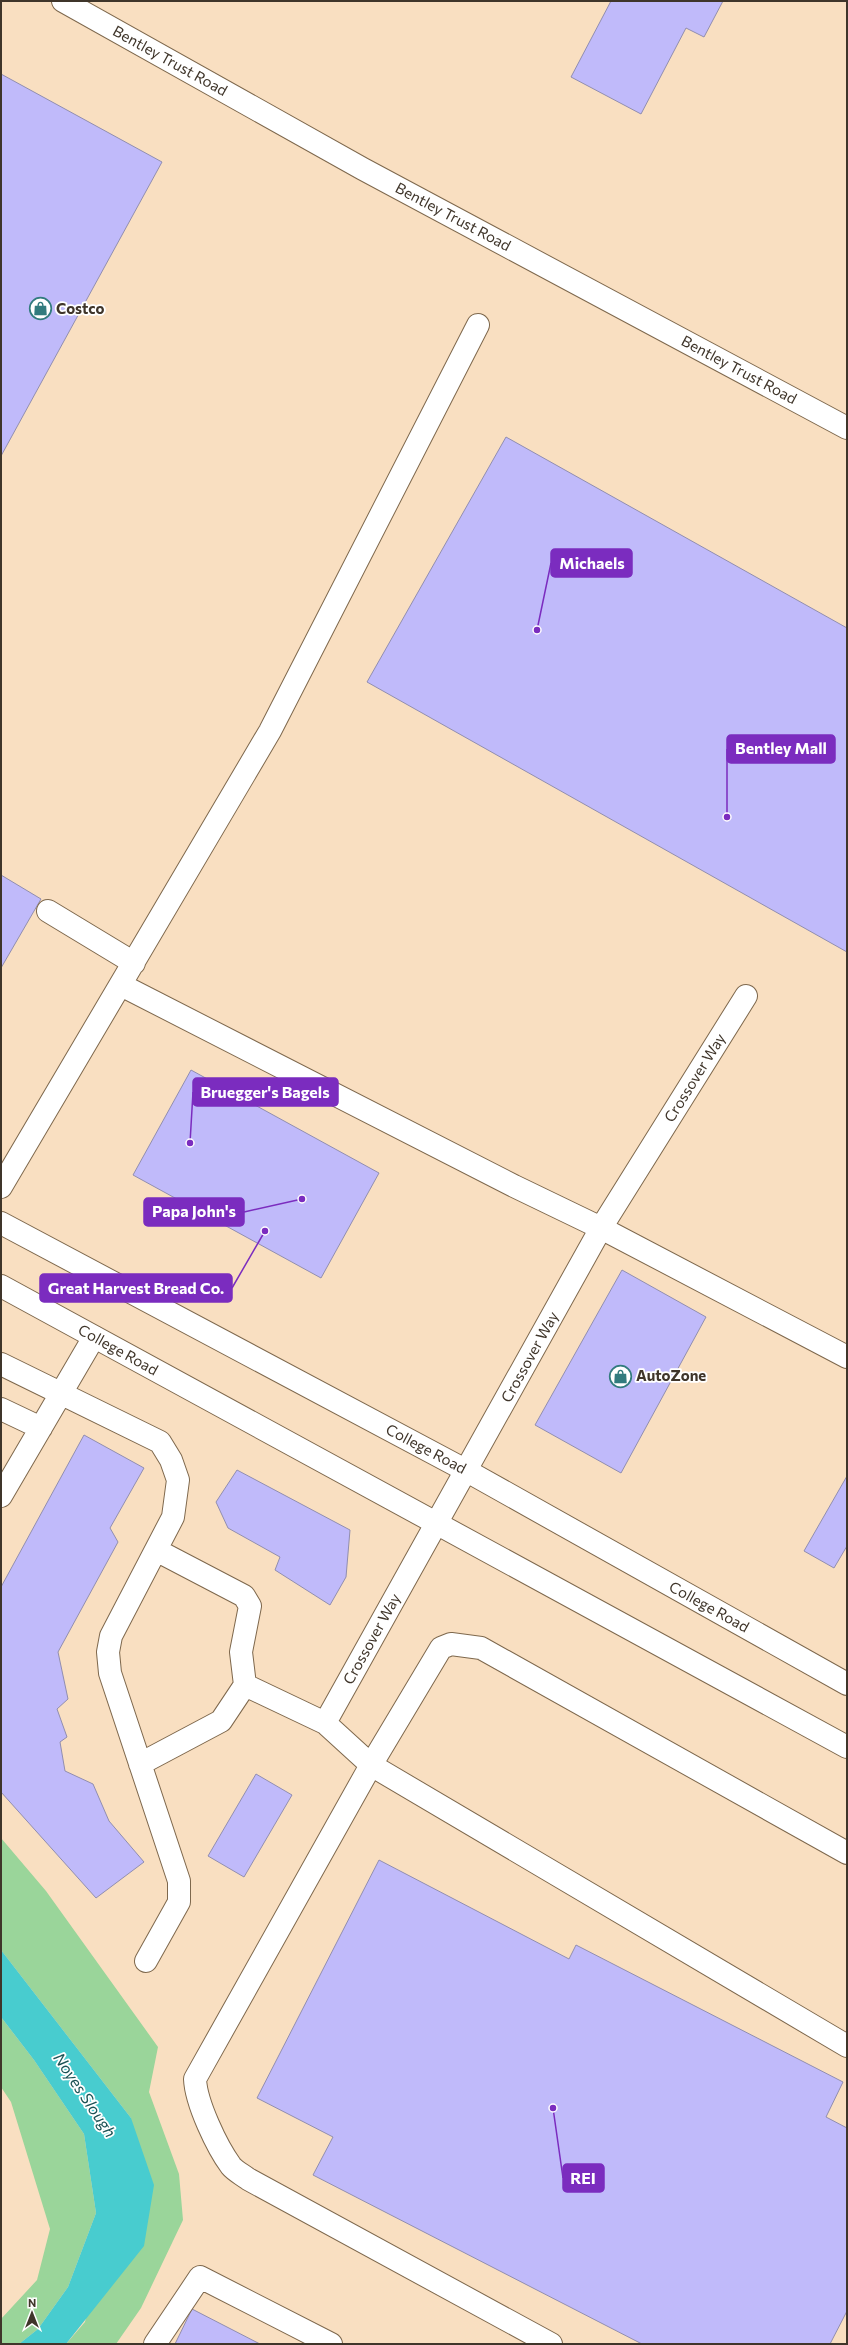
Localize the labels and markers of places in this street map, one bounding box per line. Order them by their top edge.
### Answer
shop icon: Costco [28,296,54,322]
place label: Costco [56,299,105,317]
callout: Michaels [551,549,632,577]
callout: Bentley Mall [727,735,835,763]
callout: Bruegger's Bagels [193,1078,338,1106]
callout: Papa John's [144,1198,244,1226]
callout: Great Harvest Bread Co. [40,1274,232,1302]
shop icon: AutoZone [608,1363,634,1389]
place label: AutoZone [636,1366,706,1384]
callout: REI [563,2164,604,2192]

